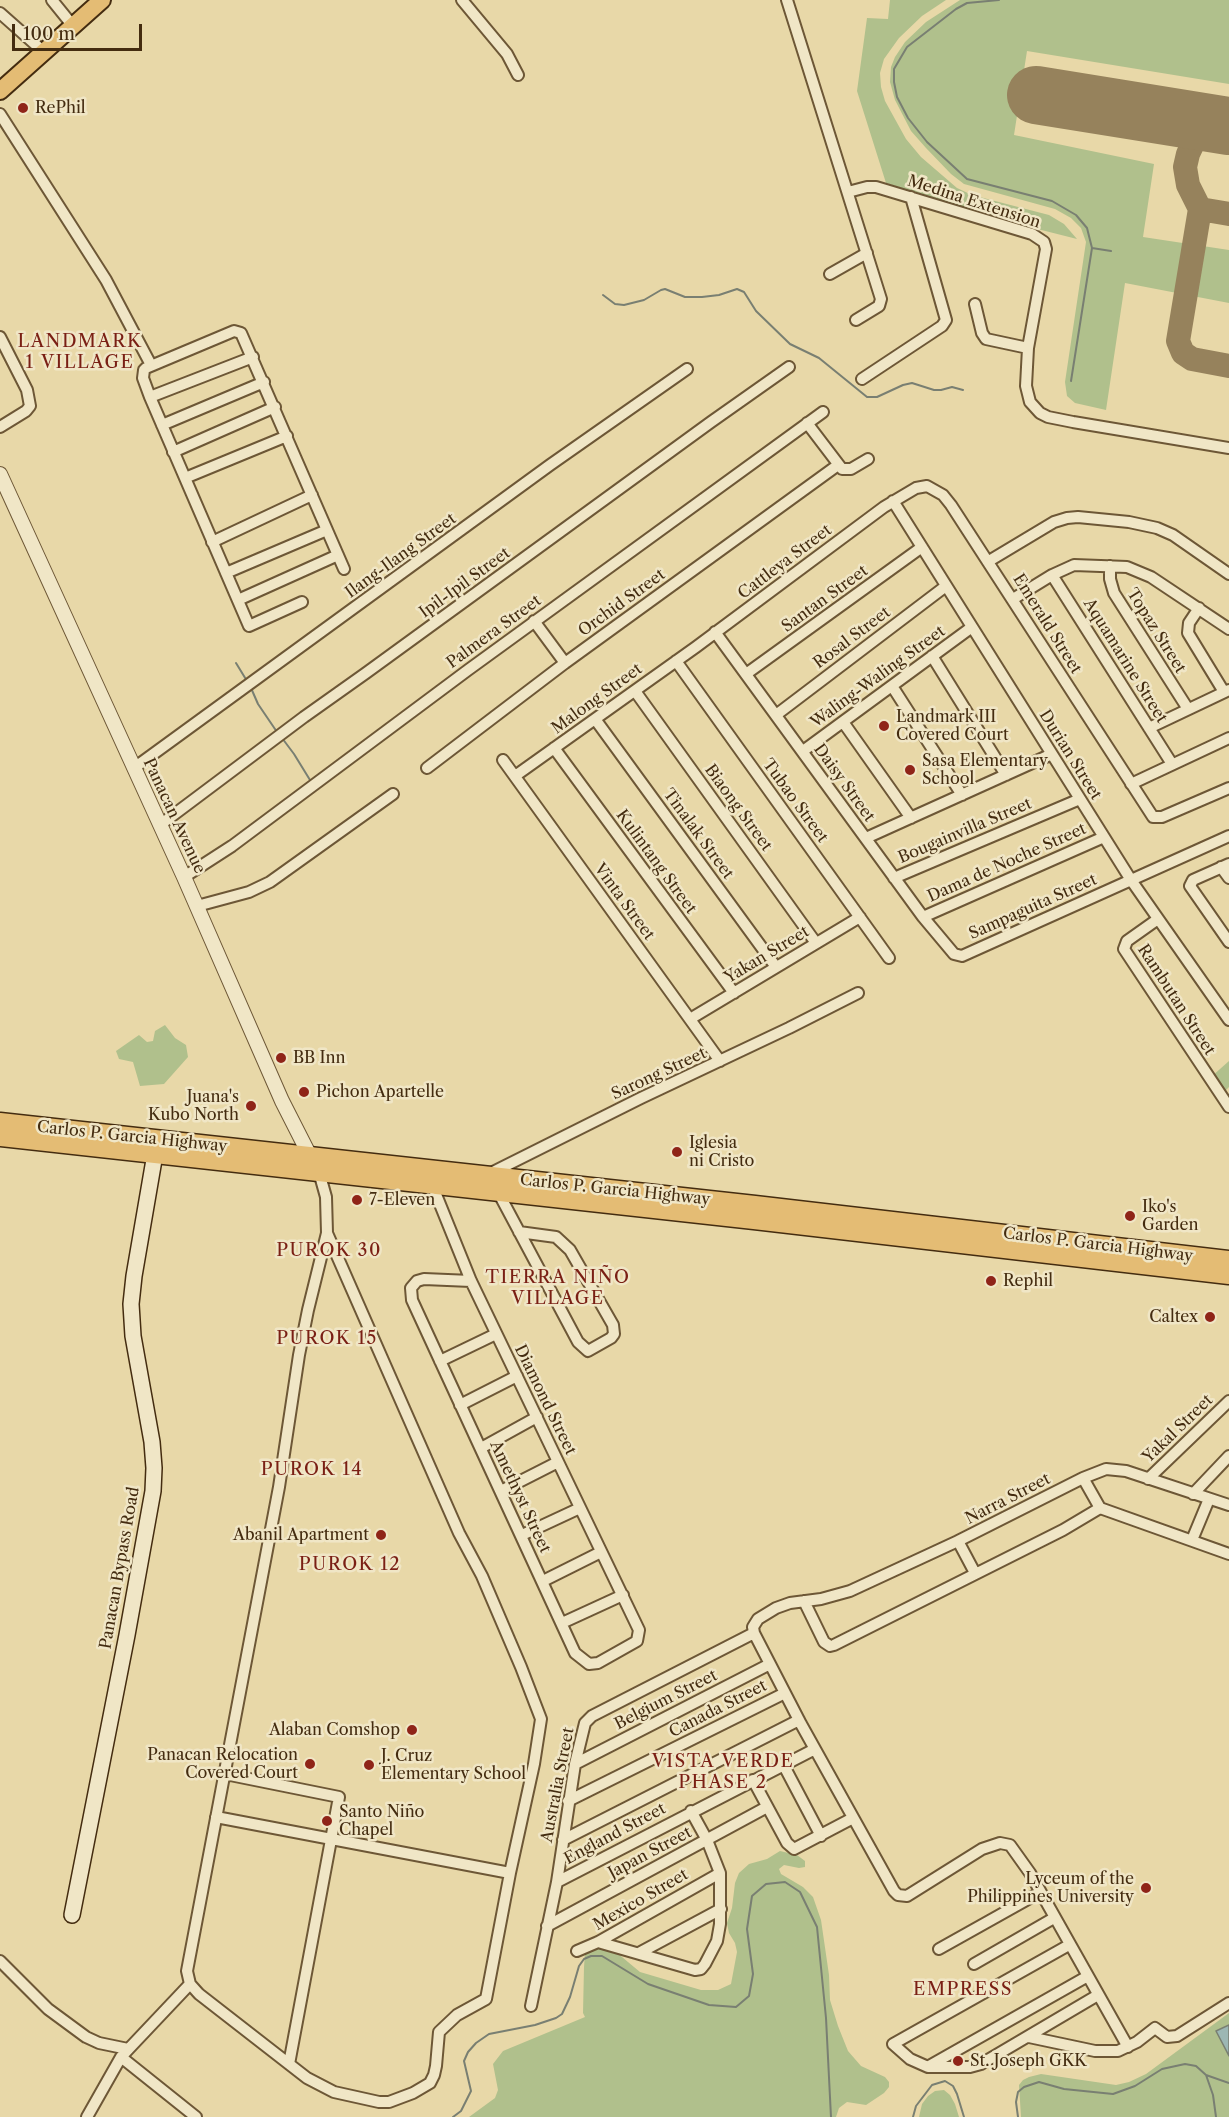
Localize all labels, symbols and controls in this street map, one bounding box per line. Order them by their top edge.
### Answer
scale bar [15,12,146,50]
text: 100 m [23,23,75,45]
place label: RePhil [35,98,86,118]
marker: RePhil [16,101,30,115]
street label: Medina Extension [905,171,1043,233]
district label: LANDMARK 1 VILLAGE [17,331,143,374]
street label: Ilang-Ilang Street [342,509,460,603]
street label: Cattleya Street [734,521,836,603]
street label: Ipil-Ipil Street [416,544,514,622]
street label: Santan Street [778,561,872,637]
street label: Orchid Street [575,565,669,641]
street label: Emerald Street [1009,571,1085,677]
street label: Topaz Street [1122,585,1190,677]
street label: Palmera Street [443,591,545,673]
street label: Aquamarine Street [1079,595,1171,727]
street label: Rosal Street [810,603,894,673]
street label: Waling-Waling Street [807,622,949,732]
street label: Malong Street [548,660,646,738]
street label: Durian Street [1035,706,1105,804]
place label: Landmark III Covered Court [896,707,1009,745]
marker: Landmark III Covered Court [877,719,891,733]
street label: Daisy Street [809,740,879,826]
place label: Sasa Elementary School [922,751,1048,789]
street label: Panacan Avenue [139,755,209,877]
street label: Tubao Street [758,755,832,847]
street label: Biaong Street [700,761,776,855]
marker: Sasa Elementary School [903,763,917,777]
street label: Tinalak Street [659,785,737,883]
street label: Bougainvilla Street [895,794,1035,868]
street label: Kulintang Street [612,806,700,918]
street label: Dama de Noche Street [925,819,1089,907]
street label: Vinta Street [590,860,658,944]
street label: Sampaguita Street [966,870,1100,944]
street label: Yakan Street [721,922,813,988]
street label: Rambutan Street [1133,941,1219,1059]
street label: Sarong Street [609,1044,709,1104]
place label: BB Inn [293,1048,346,1068]
marker: BB Inn [274,1051,288,1065]
place label: Pichon Apartelle [316,1082,444,1102]
marker: Pichon Apartelle [297,1085,311,1099]
place label: Juana's Kubo North [148,1087,239,1125]
marker: Juana's Kubo North [244,1099,258,1113]
street label: Carlos P. Garcia Highway [36,1117,228,1157]
place label: Iglesia ni Cristo [689,1133,754,1171]
marker: Iglesia ni Cristo [670,1145,684,1159]
street label: Carlos P. Garcia Highway [519,1170,711,1210]
place label: 7-Eleven [369,1190,435,1210]
marker: 7-Eleven [350,1193,364,1207]
place label: Iko's Garden [1142,1197,1199,1235]
marker: Iko's Garden [1123,1209,1137,1223]
street label: Carlos P. Garcia Highway [1002,1224,1194,1266]
district label: PUROK 30 [276,1240,382,1262]
district label: TIERRA NIÑO VILLAGE [486,1267,630,1310]
place label: Rephil [1003,1271,1053,1291]
marker: Rephil [984,1274,998,1288]
place label: Caltex [1149,1307,1198,1327]
marker: Caltex [1203,1310,1217,1324]
district label: PUROK 15 [276,1328,378,1350]
street label: Diamond Street [510,1342,580,1458]
street label: Yakal Street [1139,1391,1217,1467]
street label: Amethyst Street [486,1438,554,1556]
district label: PUROK 14 [261,1459,363,1481]
street label: Narra Street [962,1469,1054,1529]
street label: Panacan Bypass Road [96,1485,144,1651]
place label: Abanil Apartment [233,1525,369,1545]
marker: Abanil Apartment [374,1528,388,1542]
district label: PUROK 12 [299,1554,401,1576]
street label: Belgium Street [611,1666,721,1734]
street label: Canada Street [666,1676,770,1742]
place label: Alaban Comshop [269,1720,400,1740]
marker: Alaban Comshop [405,1723,419,1737]
street label: Australia Street [537,1726,579,1844]
place label: Panacan Relocation Covered Court [147,1745,298,1783]
place label: J. Cruz Elementary School [381,1746,526,1784]
district label: VISTA VERDE PHASE 2 [652,1751,794,1794]
marker: Panacan Relocation Covered Court [303,1757,317,1771]
marker: J. Cruz Elementary School [362,1758,376,1772]
street label: England Street [561,1799,669,1869]
place label: Santo Niño Chapel [339,1802,424,1840]
marker: Santo Niño Chapel [320,1814,334,1828]
street label: Japan Street [605,1823,695,1883]
street label: Mexico Street [590,1865,692,1935]
place label: Lyceum of the Philippines University [967,1869,1134,1907]
marker: Lyceum of the Philippines University [1139,1881,1153,1895]
district label: EMPRESS [913,1979,1013,2001]
place label: St. Joseph GKK [970,2051,1087,2071]
marker: St. Joseph GKK [951,2054,965,2068]

